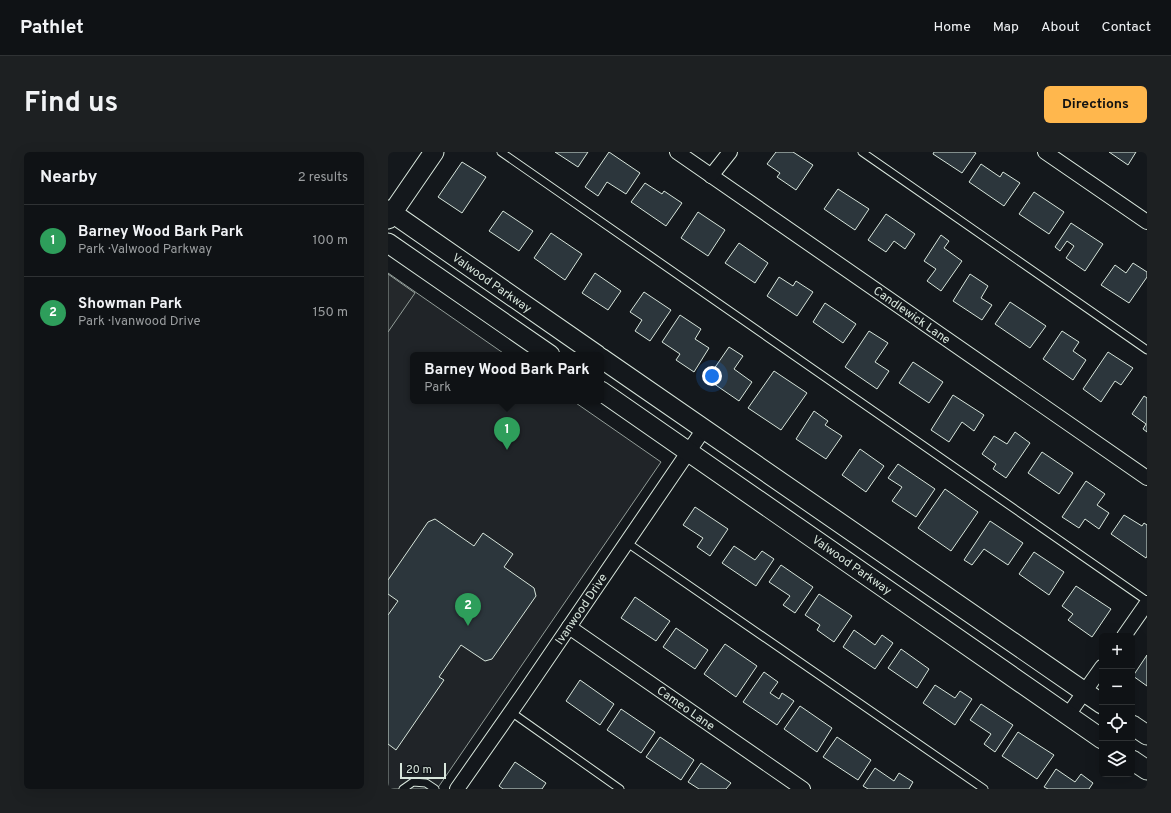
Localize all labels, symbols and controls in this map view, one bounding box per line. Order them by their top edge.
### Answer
text: Pathlet [20,16,84,40]
text: Home [934,19,971,36]
text: Map [993,19,1019,36]
text: About [1041,19,1080,36]
text: Contact [1102,19,1151,36]
text: Find us [24,86,118,122]
button: Directions [1044,86,1147,123]
text: Nearby [40,167,97,189]
text: 2 results [298,170,348,186]
text: Barney Wood Bark Park [78,223,243,242]
text: 1 [50,233,56,249]
text: 100 m [312,233,348,249]
text: Park · Valwood Parkway [78,242,212,258]
street label: Valwood Parkway [448,250,534,317]
street label: Candlewick Lane [870,283,953,348]
text: Showman Park [78,295,182,314]
text: 2 [49,305,57,321]
text: 150 m [313,305,348,321]
text: Park · Ivanwood Drive [78,314,200,330]
popup [410,352,604,404]
text: Barney Wood Bark Park [424,361,590,380]
your location [702,366,722,386]
text: Park [424,380,451,396]
pin: 1 [494,417,520,450]
street label: Valwood Parkway [808,532,894,599]
street label: Ivanwood Drive [552,571,612,648]
pin: 2 [455,593,481,626]
map controls [1099,633,1135,777]
button: + [1099,633,1135,669]
button: − [1099,669,1135,705]
street label: Cameo Lane [653,683,718,735]
button: locate [1099,705,1135,741]
button: layers [1099,741,1135,777]
scale bar [400,761,446,780]
text: 20 m [406,763,432,777]

